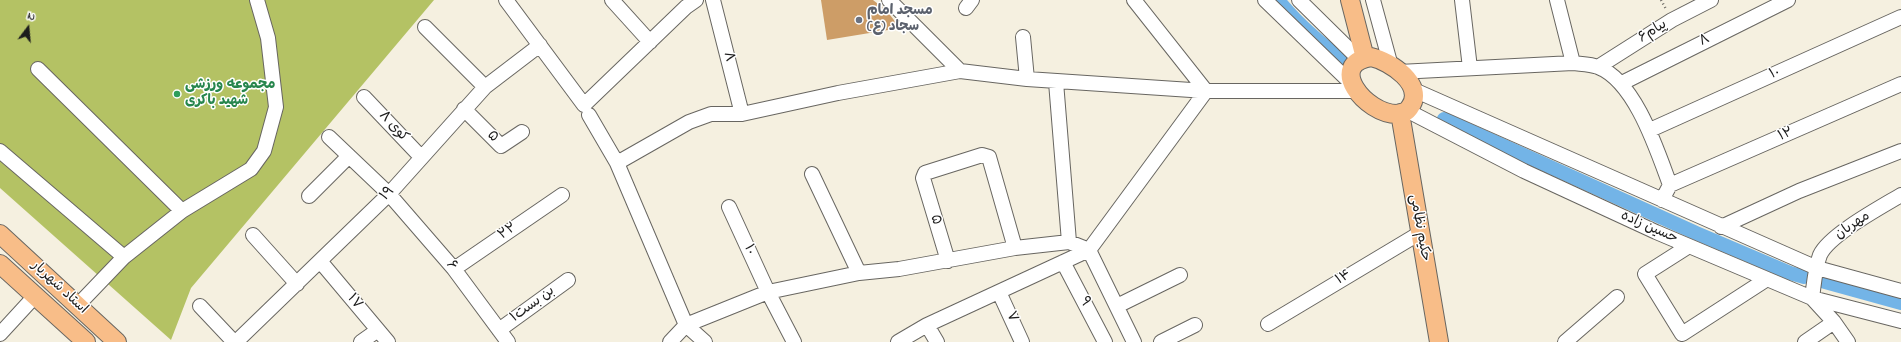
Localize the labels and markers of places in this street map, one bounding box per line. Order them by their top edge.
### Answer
place label: مسجد امام سجاد (ع) [867,4,933,36]
marker: مسجد امام سجاد (ع) [854,15,864,25]
place label: مجموعه ورزشی شهید باکری [185,78,275,110]
marker: مجموعه ورزشی شهید باکری [172,89,182,99]

